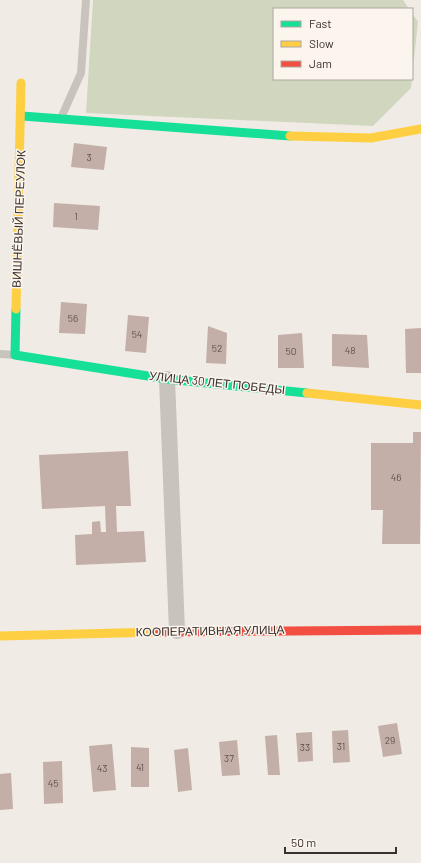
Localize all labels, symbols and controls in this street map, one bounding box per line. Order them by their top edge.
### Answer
legend [273,8,413,80]
text: Fast [309,16,332,30]
text: Slow [309,36,334,50]
text: Jam [309,56,332,70]
street label: ВИШНЁВЫЙ ПЕРЕУЛОК [9,150,27,288]
house number: 3 [86,151,92,163]
house number: 1 [74,210,78,222]
house number: 56 [68,312,78,324]
house number: 54 [132,328,142,340]
house number: 52 [212,342,222,354]
house number: 48 [345,344,355,356]
house number: 50 [286,345,296,357]
street label: УЛИЦА 30 ЛЕТ ПОБЕДЫ [148,368,286,397]
house number: 46 [391,471,401,483]
street label: КООПЕРАТИВНАЯ УЛИЦА [136,622,284,639]
house number: 29 [385,734,395,746]
house number: 31 [337,740,345,752]
house number: 33 [300,741,310,753]
house number: 37 [224,752,234,764]
house number: 41 [136,761,144,773]
house number: 43 [97,762,107,774]
house number: 45 [48,777,58,789]
scale bar [285,829,396,855]
text: 50 m [291,835,316,849]

